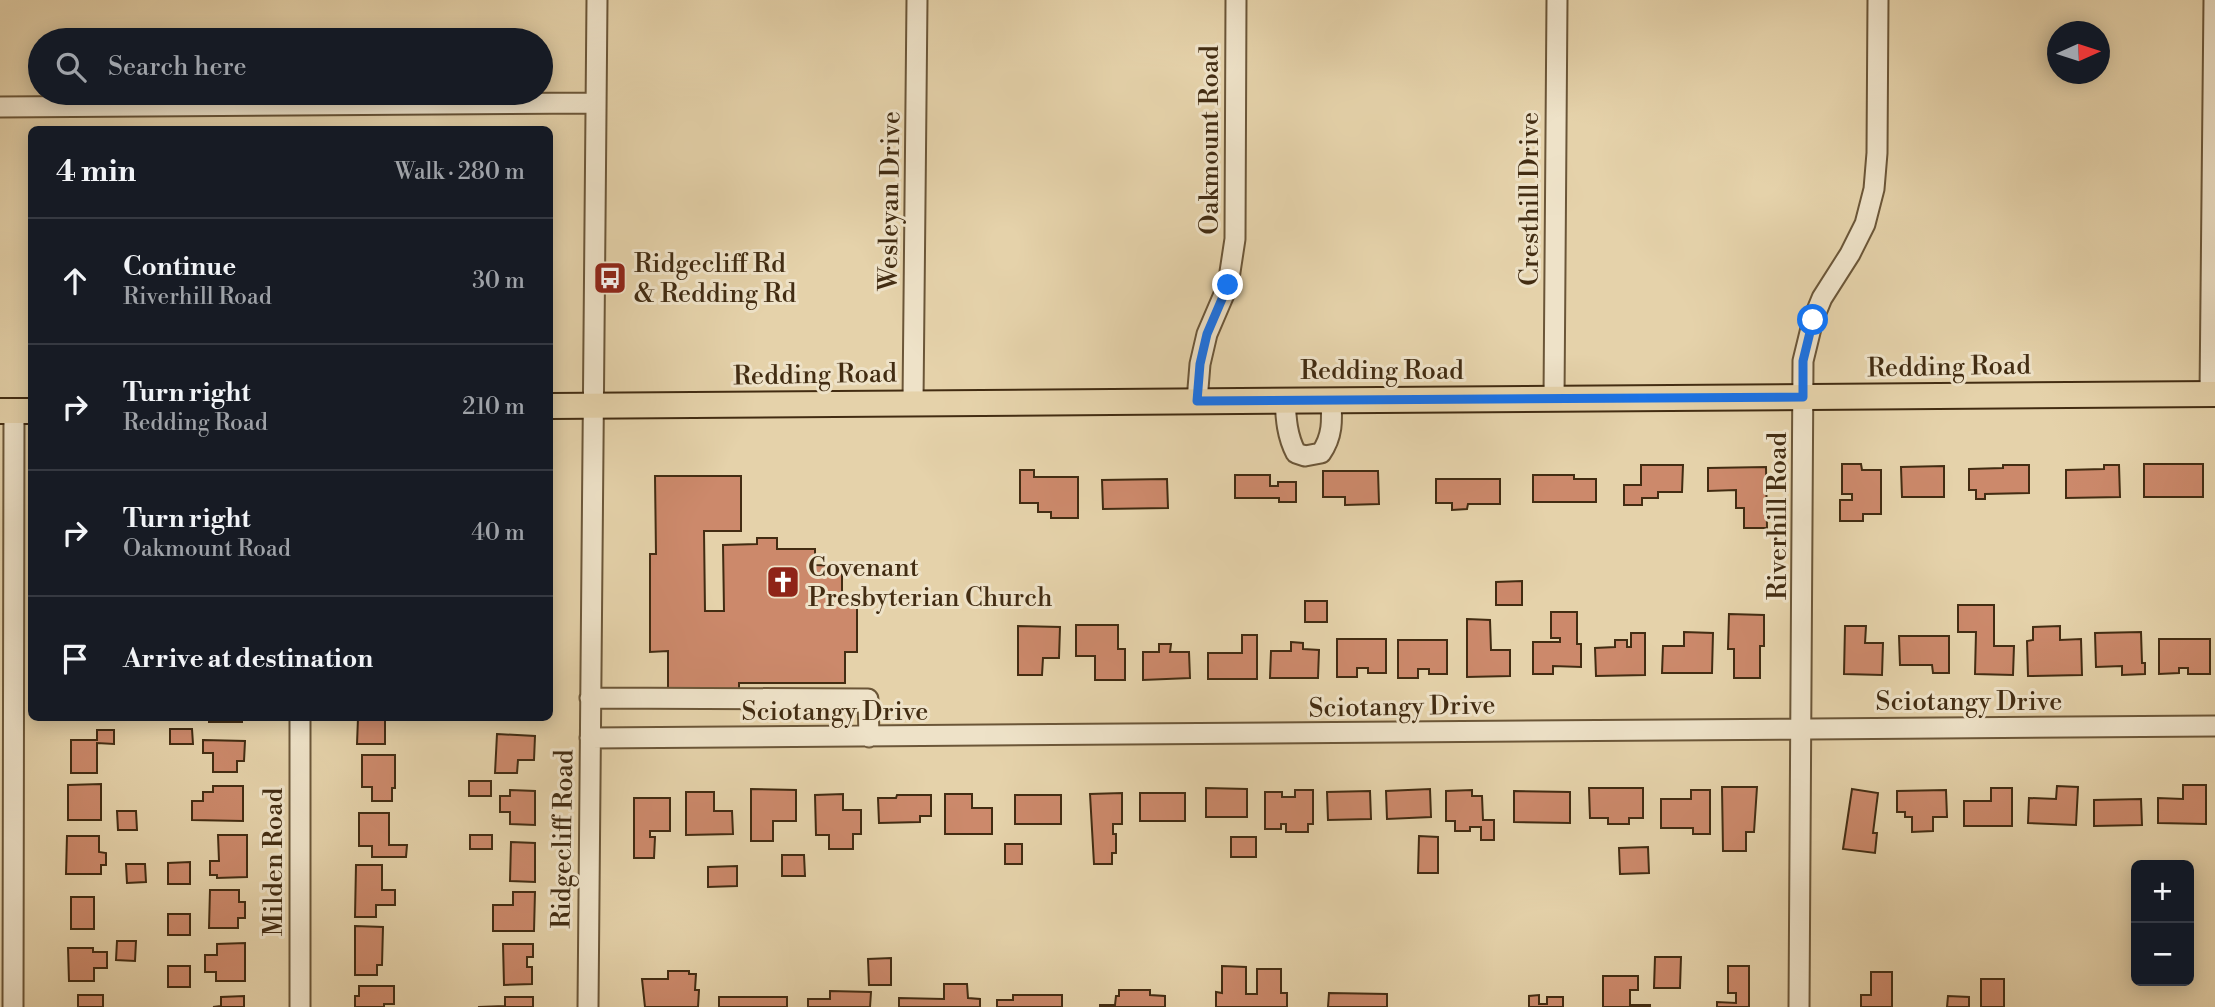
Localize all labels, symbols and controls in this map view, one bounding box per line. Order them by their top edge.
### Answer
north arrow [2047,21,2110,84]
search box [28,28,553,105]
street label: Oakmount Road [1194,45,1226,235]
icon: search [52,48,90,86]
text: Search here [108,51,247,83]
street label: Wesleyan Drive [872,111,908,292]
street label: Cresthill Drive [1514,112,1546,286]
text: 4 min [56,153,136,191]
text: Walk · 280 m [395,158,525,186]
place label: Ridgecliff Rd & Redding Rd [634,248,796,310]
text: Continue [123,251,236,283]
bus stop icon: Ridgecliff Rd & Redding Rd [591,259,629,297]
icon: ahead [56,262,94,300]
text: 30 m [472,267,525,295]
route end [1212,269,1243,300]
text: Riverhill Road [123,283,272,311]
route start [1797,304,1828,335]
street label: Redding Road [1867,350,2031,384]
street label: Redding Road [1300,355,1464,387]
street label: Redding Road [733,358,897,392]
text: Turn right [123,377,251,409]
icon: right [56,388,94,426]
text: 210 m [462,393,525,421]
text: Redding Road [123,409,268,437]
street label: Riverhill Road [1762,432,1794,600]
text: Turn right [123,503,251,535]
icon: right [56,514,94,552]
text: 40 m [471,519,525,547]
text: Oakmount Road [123,535,291,563]
place label: Covenant Presbyterian Church [808,552,1052,614]
church icon: Covenant Presbyterian Church [764,563,802,601]
icon: arrive [56,640,94,678]
text: Arrive at destination [123,643,373,675]
street label: Sciotangy Drive [1876,686,2062,718]
street label: Sciotangy Drive [1308,689,1496,725]
street label: Sciotangy Drive [742,696,928,728]
street label: Ridgecliff Road [545,749,581,929]
street label: Milden Road [258,788,290,936]
map controls [2131,860,2194,986]
button: + [2131,860,2194,923]
button: − [2131,923,2194,986]

